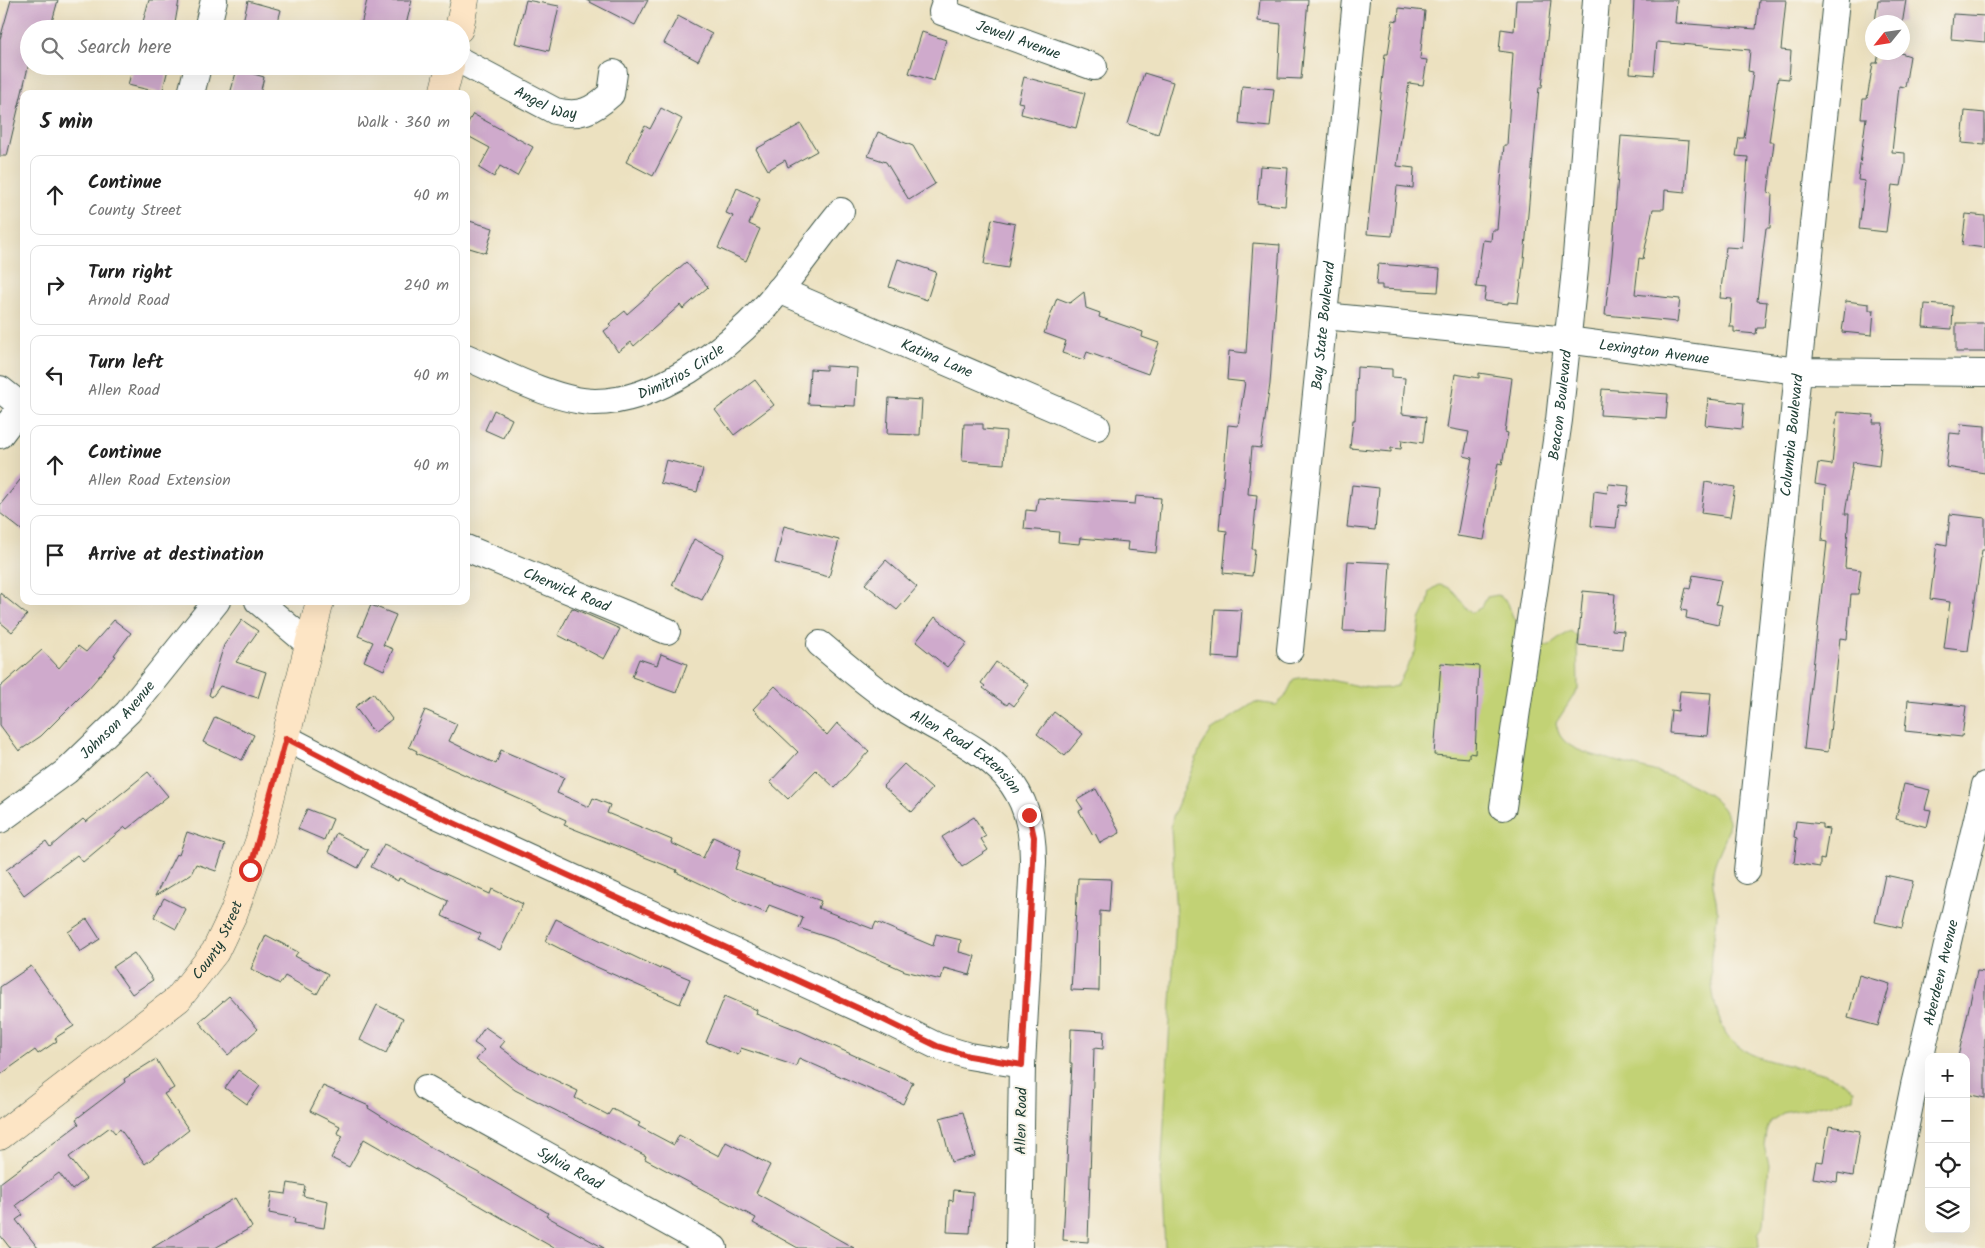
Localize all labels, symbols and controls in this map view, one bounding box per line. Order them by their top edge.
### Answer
street label: Jewell Avenue [973,14,1064,67]
north arrow [1865,15,1910,60]
search box [20,20,470,75]
text: Search here [78,33,172,63]
icon: search [38,34,66,62]
street label: Angel Way [509,80,578,126]
text: 5 min [40,106,93,139]
text: Walk · 360 m [357,110,450,135]
text: Continue [88,168,161,198]
icon: ahead [41,181,69,209]
text: 40 m [413,183,449,208]
text: County Street [88,198,182,223]
text: Turn right [88,258,173,288]
street label: Bay State Boulevard [1305,260,1342,391]
icon: right [41,271,69,299]
text: 240 m [404,273,449,298]
text: Arnold Road [88,288,169,313]
street label: Katina Lane [897,333,977,385]
street label: Lexington Avenue [1597,333,1711,372]
street label: Dimitrios Circle [635,338,730,407]
text: Turn left [88,348,163,378]
street label: Beacon Boulevard [1542,348,1579,462]
icon: left [41,361,69,389]
text: 40 m [413,363,449,388]
street label: Columbia Boulevard [1774,372,1811,498]
text: Allen Road [88,378,160,403]
text: Continue [88,438,161,468]
icon: ahead [41,451,69,479]
text: 40 m [413,453,449,478]
text: Allen Road Extension [88,468,231,493]
text: Arrive at destination [88,540,264,570]
icon: arrive [41,541,69,569]
street label: Cherwick Road [519,562,614,619]
street label: Johnson Avenue [75,675,162,766]
street label: Allen Road Extension [905,704,1027,799]
route end [1018,804,1041,827]
route start [239,859,262,882]
street label: County Street [186,898,250,986]
street label: Aberdeen Avenue [1918,917,1966,1028]
map controls [1925,1053,1970,1233]
button: + [1925,1053,1970,1098]
street label: Allen Road [1009,1087,1035,1155]
button: − [1925,1098,1970,1143]
street label: Sylvia Road [533,1141,607,1197]
button: locate [1925,1143,1970,1188]
button: layers [1925,1188,1970,1233]

